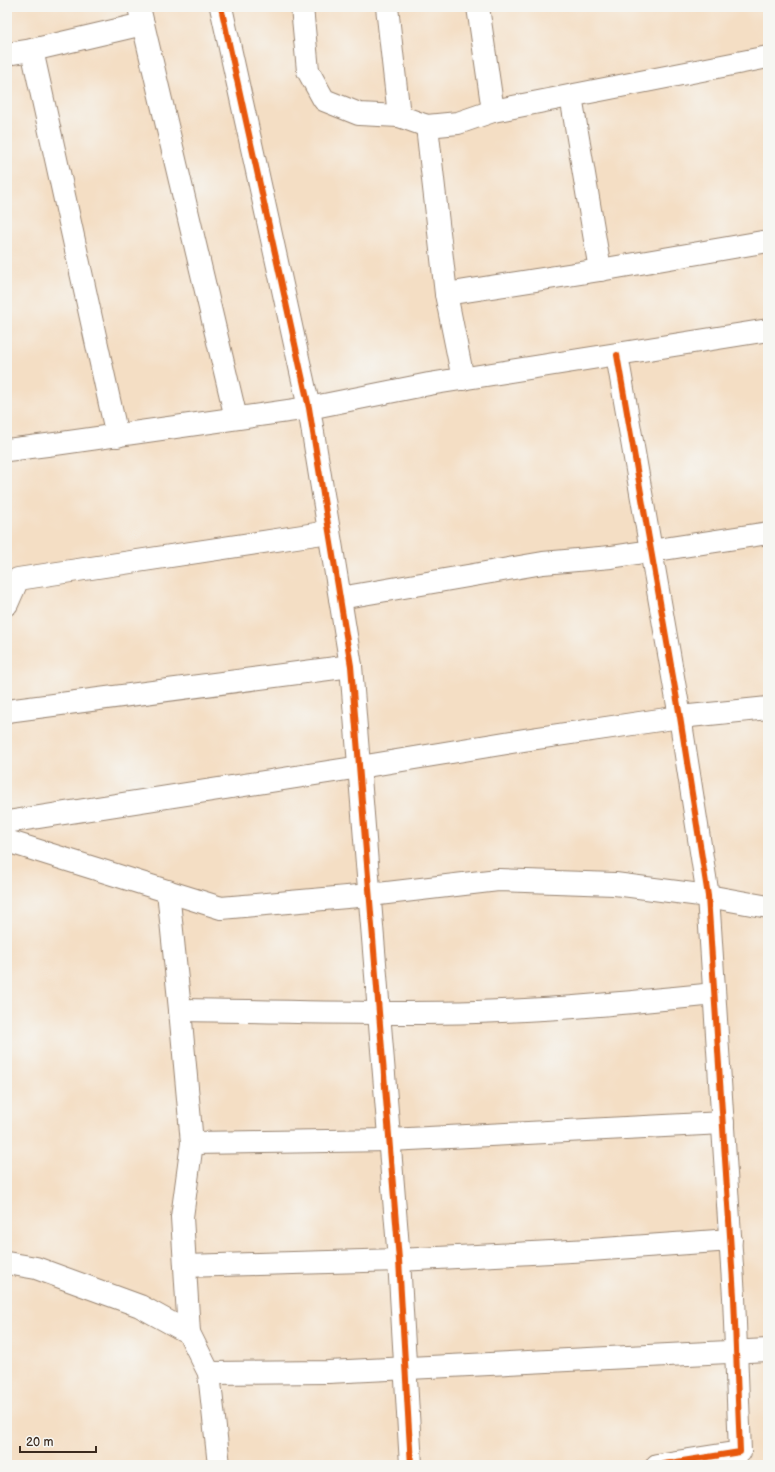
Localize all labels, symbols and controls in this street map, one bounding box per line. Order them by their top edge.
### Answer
scale bar [20,1428,96,1454]
text: 20 m [26,1435,53,1450]

